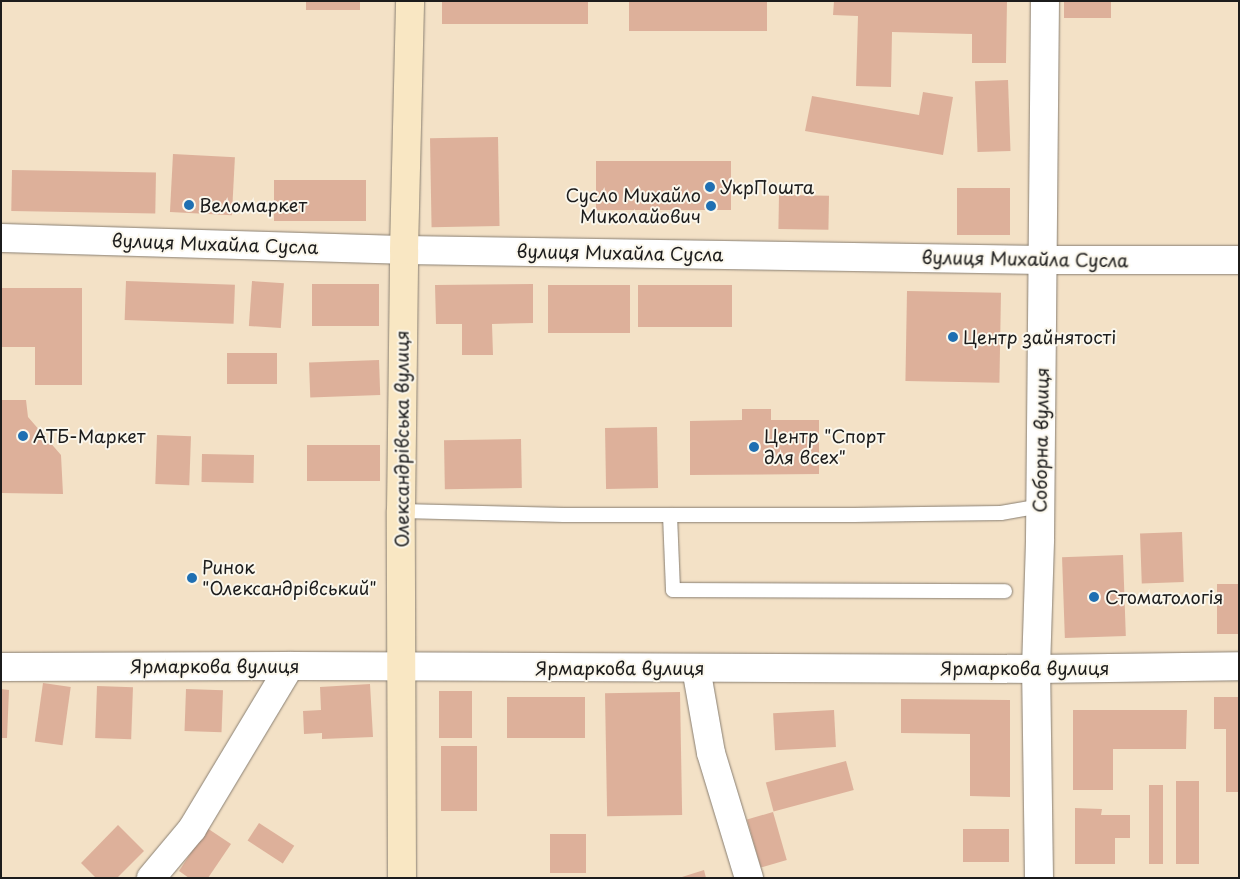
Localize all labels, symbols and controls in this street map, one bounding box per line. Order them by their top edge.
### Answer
place label: УкрПошта [720,176,814,198]
marker: УкрПошта [704,181,716,193]
place label: Сусло Михайло Миколайович [565,185,701,228]
place label: Веломаркет [199,194,307,216]
marker: Веломаркет [183,199,195,211]
marker: Сусло Михайло Миколайович [705,200,717,212]
street label: вулиця Михайла Сусла [111,230,319,258]
street label: вулиця Михайла Сусла [516,240,724,266]
street label: вулиця Михайла Сусла [921,246,1129,272]
place label: Центр зайнятості [963,326,1117,348]
street label: Олександрівська вулиця [391,330,413,548]
marker: Центр зайнятості [947,331,959,343]
street label: Соборна вулиця [1029,367,1053,513]
place label: АТБ-Маркет [33,425,145,447]
place label: Центр "Спорт для всех" [764,426,886,468]
marker: АТБ-Маркет [17,430,29,442]
marker: Центр "Спорт для всех" [748,441,760,453]
place label: Ринок "Олександрівський" [202,557,377,600]
marker: Ринок "Олександрівський" [186,572,198,584]
place label: Стоматологія [1105,586,1223,608]
marker: Стоматологія [1087,590,1101,604]
street label: Ярмаркова вулиця [130,655,300,677]
street label: Ярмаркова вулиця [535,657,705,679]
street label: Ярмаркова вулиця [940,657,1110,679]

